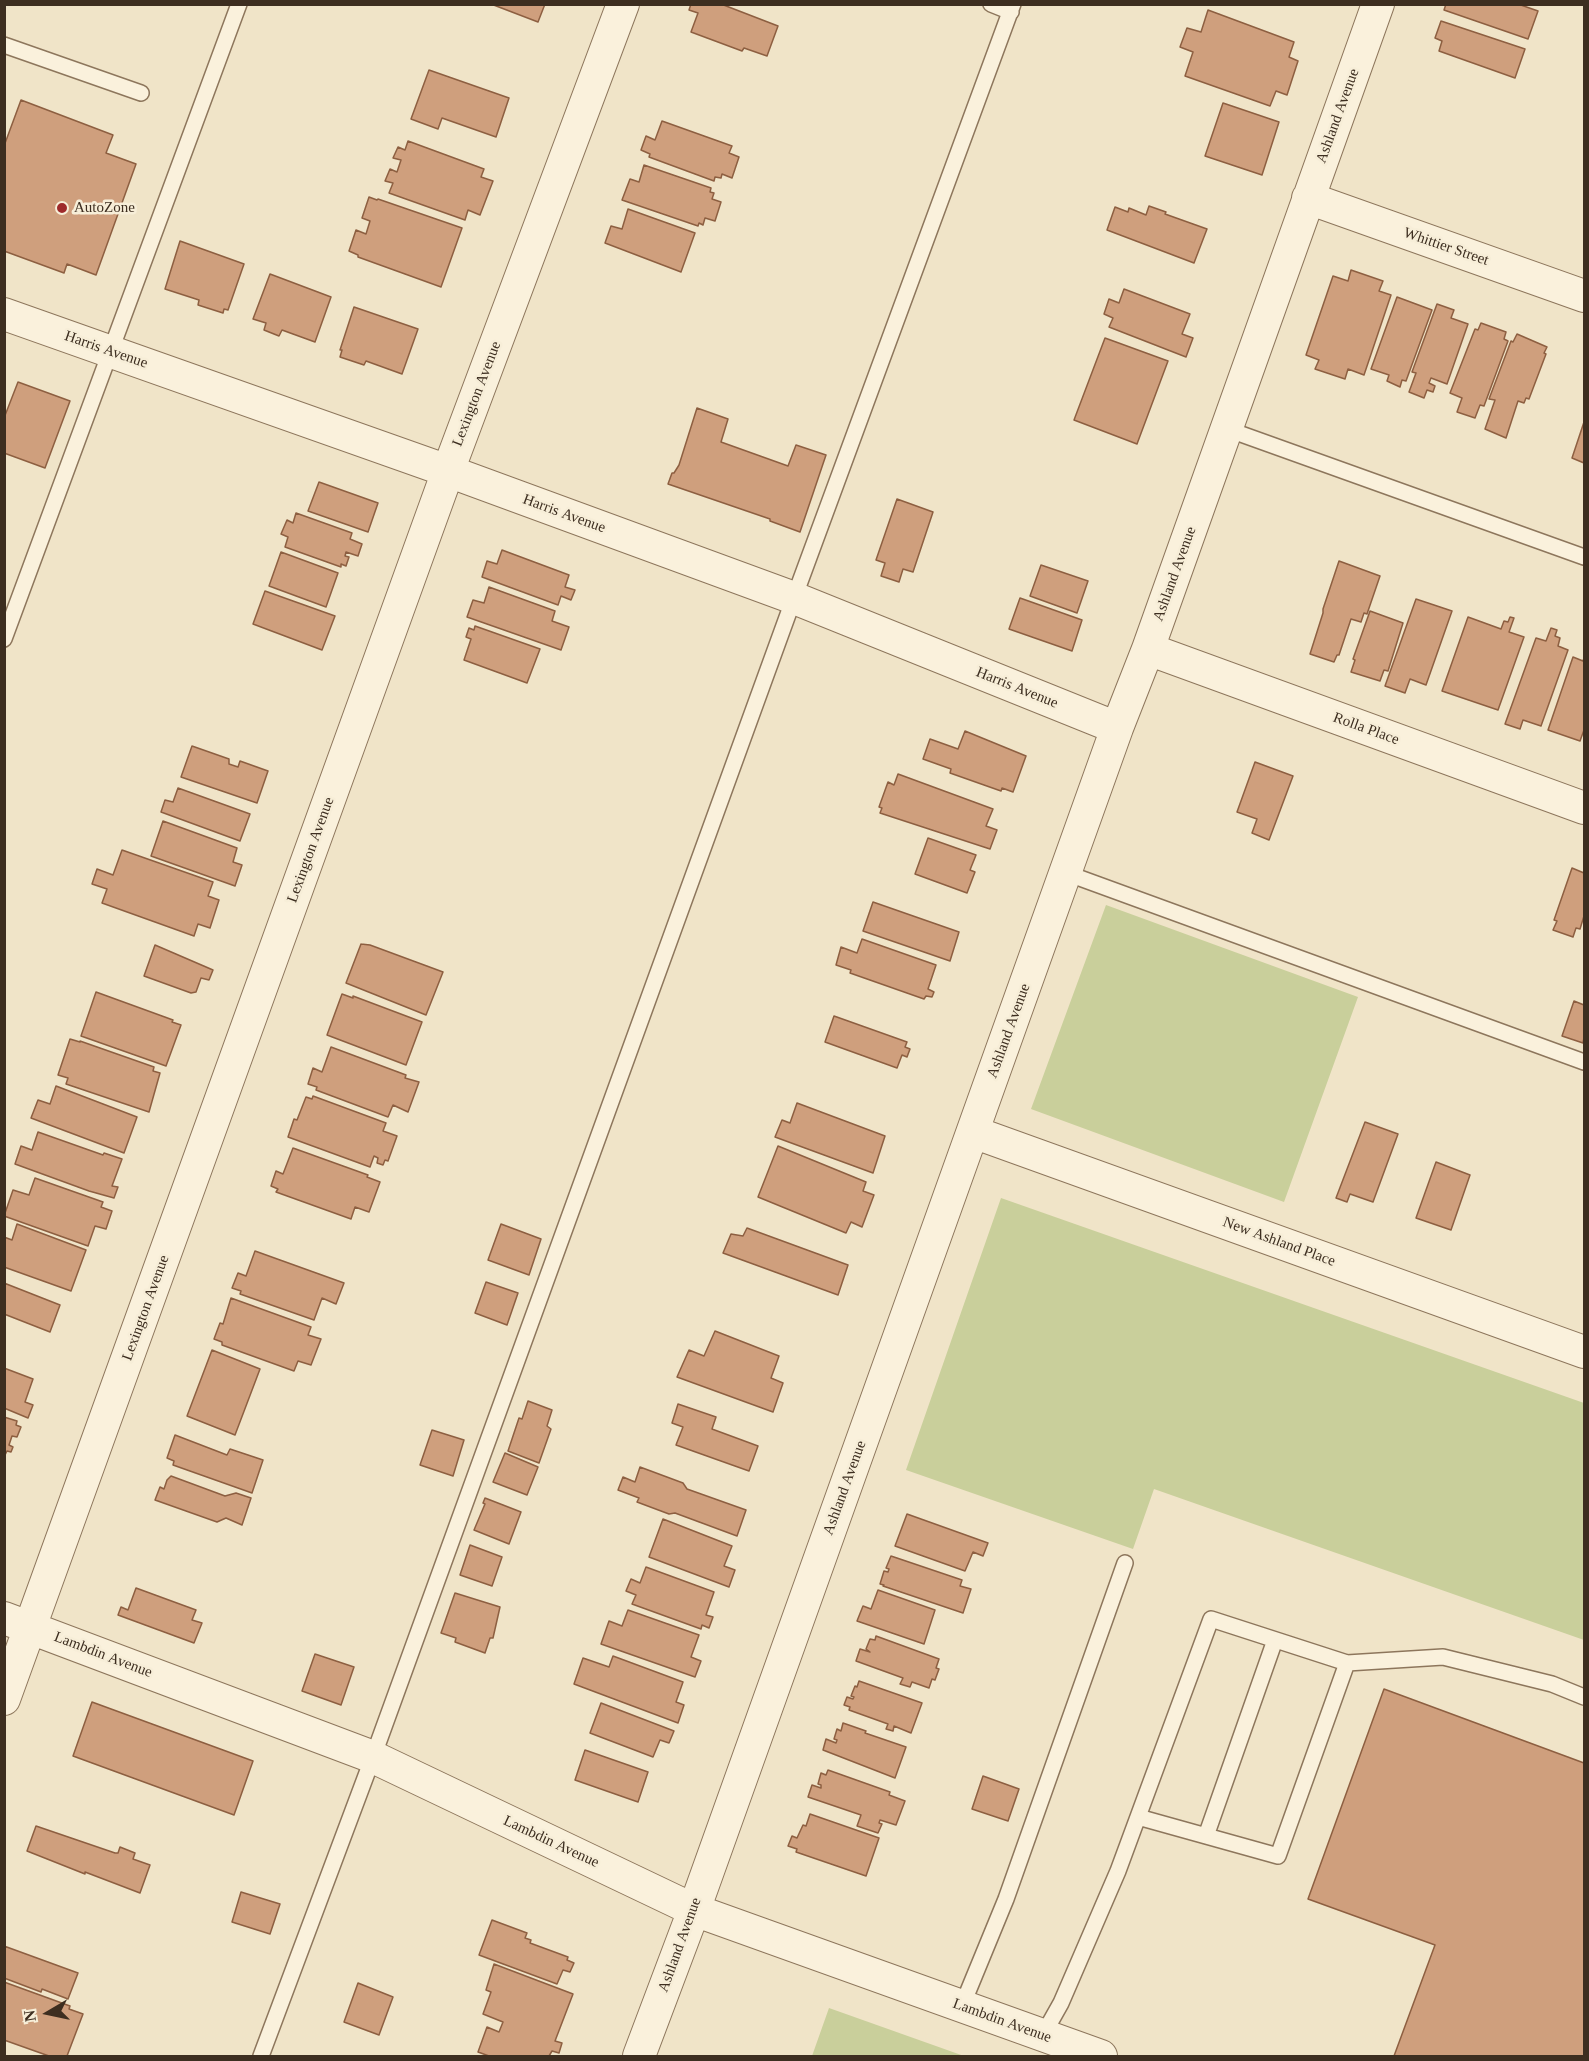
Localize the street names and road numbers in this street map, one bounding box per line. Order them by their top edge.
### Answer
street label: Ashland Avenue [1313,66,1363,166]
street label: Whittier Street [1401,224,1491,270]
street label: Harris Avenue [62,327,150,373]
street label: Lexington Avenue [449,339,505,449]
street label: Harris Avenue [520,491,608,537]
street label: Ashland Avenue [1150,524,1200,624]
street label: Harris Avenue [973,663,1061,713]
street label: Rolla Place [1331,709,1401,749]
street label: Lexington Avenue [284,795,338,905]
street label: Ashland Avenue [984,981,1034,1081]
street label: New Ashland Place [1220,1213,1338,1271]
street label: Lexington Avenue [119,1253,173,1363]
street label: Ashland Avenue [820,1438,870,1538]
street label: Lambdin Avenue [51,1628,155,1682]
street label: Lambdin Avenue [500,1812,602,1872]
street label: Ashland Avenue [655,1895,705,1995]
street label: Lambdin Avenue [950,1995,1054,2047]

